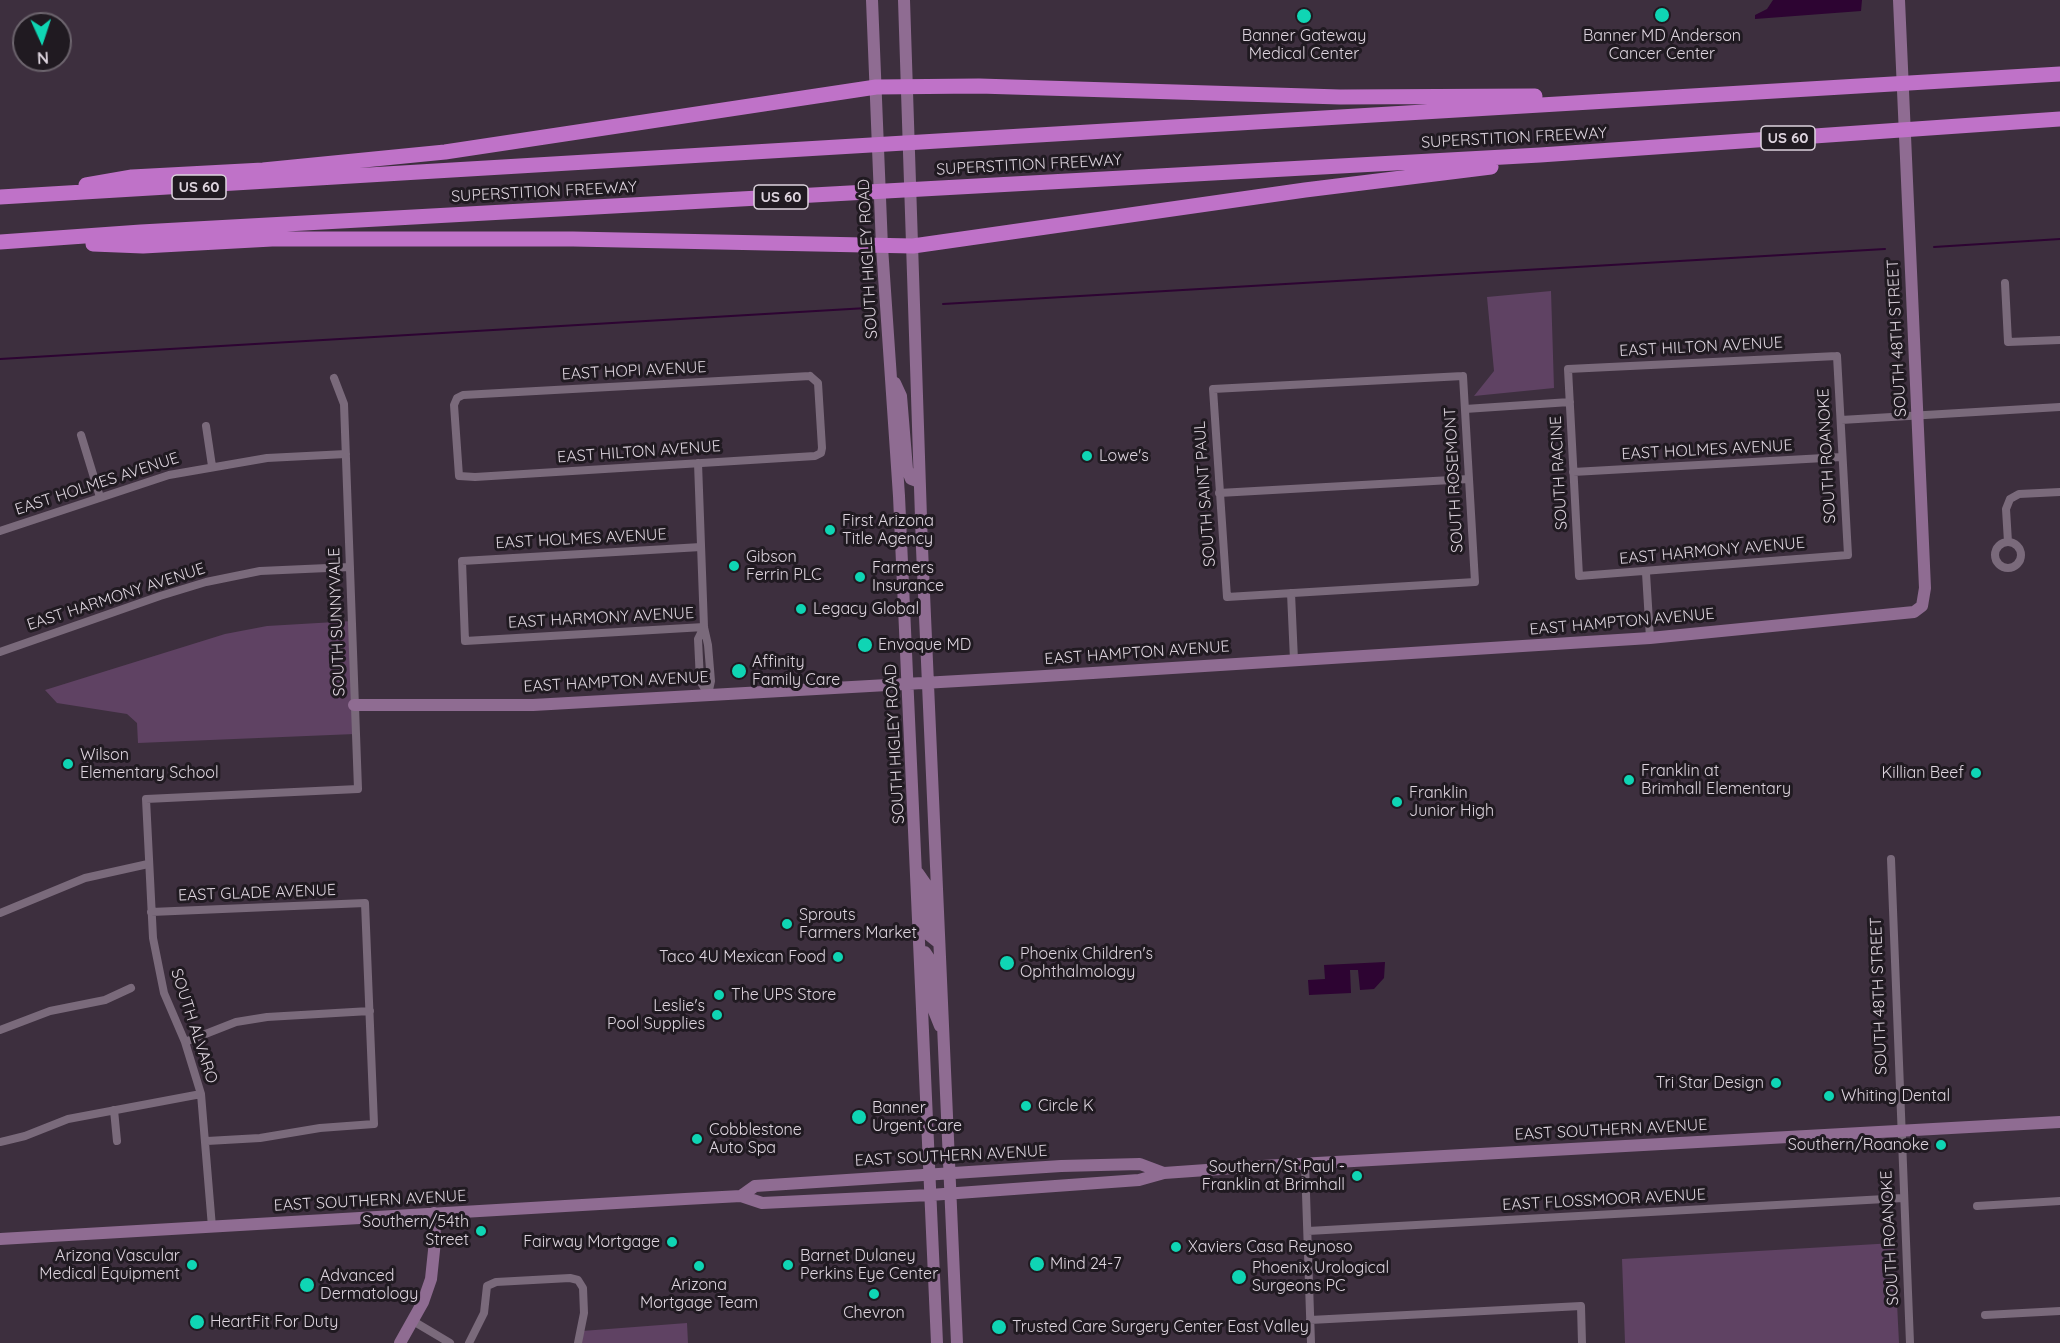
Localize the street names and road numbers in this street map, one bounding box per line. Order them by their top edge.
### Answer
street label: SUPERSTITION FREEWAY [1421,124,1607,152]
road number: US 60 [1761,126,1815,150]
street label: SUPERSTITION FREEWAY [936,151,1122,179]
road number: US 60 [172,175,226,199]
street label: SUPERSTITION FREEWAY [451,178,637,206]
street label: SOUTH HIGLEY ROAD [854,178,882,340]
road number: US 60 [754,185,808,209]
street label: SOUTH 48TH STREET [1883,259,1911,417]
street label: EAST HILTON AVENUE [1619,333,1783,361]
street label: EAST HOPI AVENUE [561,358,707,384]
street label: SOUTH ROANOKE [1814,388,1840,524]
street label: SOUTH ROSEMONT [1441,407,1467,553]
street label: SOUTH RACINE [1546,415,1572,531]
street label: SOUTH SAINT PAUL [1190,420,1220,568]
street label: EAST HOLMES AVENUE [1621,436,1793,464]
street label: EAST HILTON AVENUE [557,437,721,467]
street label: EAST HOLMES AVENUE [13,448,181,520]
street label: EAST HOLMES AVENUE [495,525,667,553]
street label: EAST HARMONY AVENUE [1618,533,1806,569]
street label: SOUTH SUNNYVALE [325,547,349,697]
street label: EAST HARMONY AVENUE [24,559,208,635]
street label: EAST HARMONY AVENUE [507,604,695,632]
street label: EAST HAMPTON AVENUE [1529,604,1715,640]
street label: EAST HAMPTON AVENUE [1044,637,1230,669]
street label: SOUTH HIGLEY ROAD [881,663,909,825]
street label: EAST HAMPTON AVENUE [523,668,709,696]
street label: EAST GLADE AVENUE [178,881,336,905]
street label: SOUTH 48TH STREET [1867,917,1891,1075]
street label: SOUTH ALVARO [166,966,222,1086]
street label: EAST SOUTHERN AVENUE [1514,1115,1708,1145]
street label: EAST SOUTHERN AVENUE [854,1141,1048,1171]
street label: SOUTH ROANOKE [1877,1170,1903,1306]
street label: EAST FLOSSMOOR AVENUE [1502,1185,1706,1215]
street label: EAST SOUTHERN AVENUE [273,1186,467,1216]

